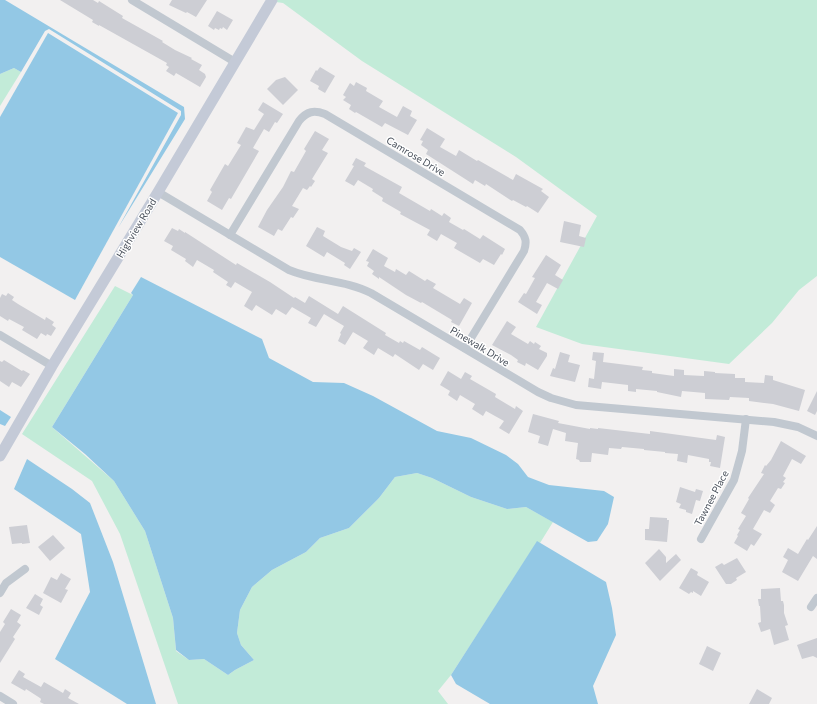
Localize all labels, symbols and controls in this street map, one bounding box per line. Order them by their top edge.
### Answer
street label: Camrose Drive [384,134,448,178]
street label: Highview Road [114,196,159,260]
street label: Pinewalk Drive [448,324,512,368]
street label: Tawnee Place [691,468,731,528]

